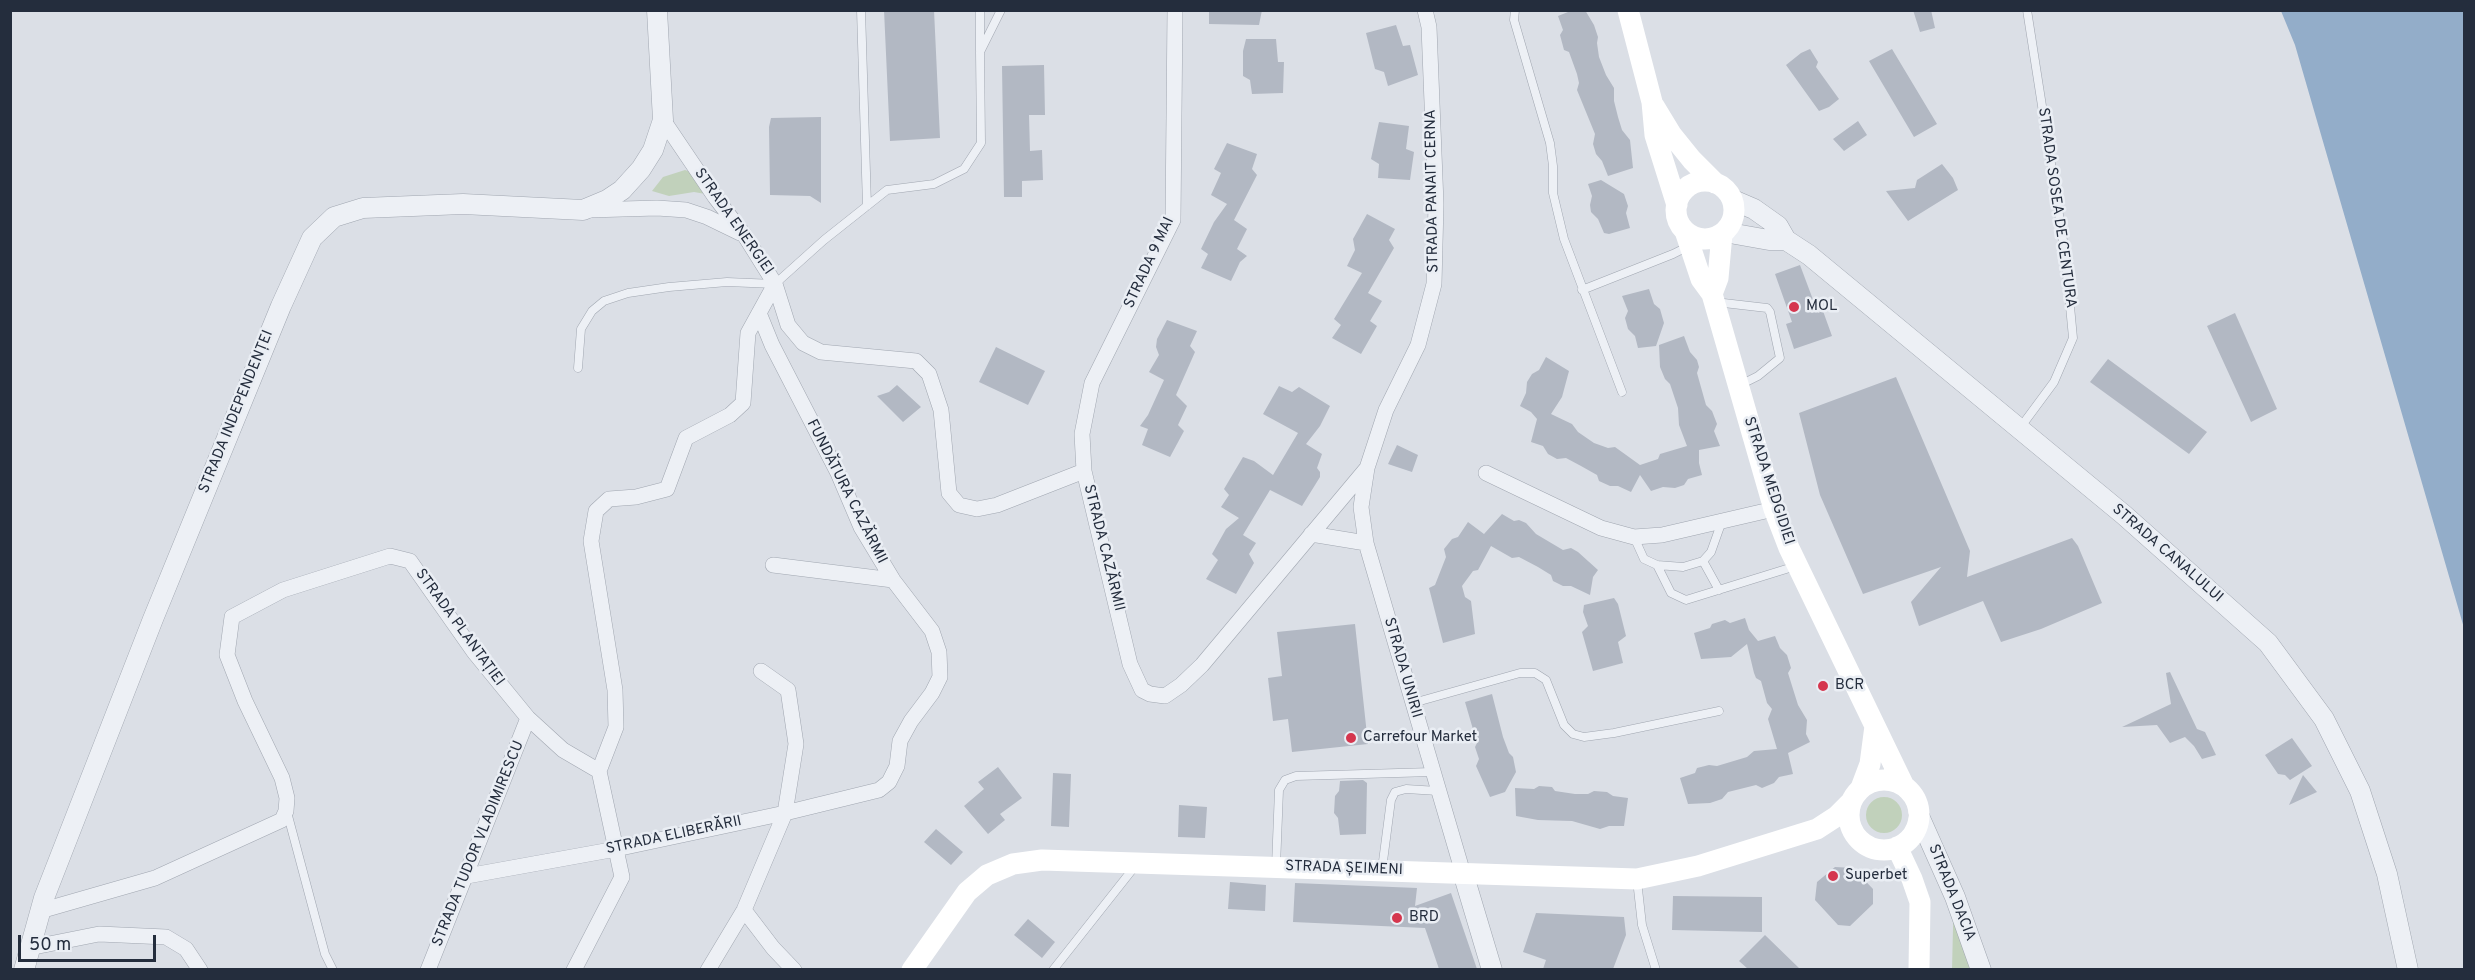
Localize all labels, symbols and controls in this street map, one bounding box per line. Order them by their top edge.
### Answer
street label: STRADA SOSEA DE CENTURA [2033,107,2079,309]
street label: STRADA PANAIT CERNA [1423,109,1443,273]
street label: STRADA ENERGIEI [690,165,776,279]
street label: STRADA 9 MAI [1121,215,1179,311]
place label: MOL [1806,298,1837,316]
marker: MOL [1787,300,1801,314]
street label: STRADA INDEPENDENȚEI [196,328,278,496]
street label: STRADA MEDGIDIEI [1739,415,1797,547]
street label: FUNDĂTURA CAZĂRMII [802,417,890,567]
street label: STRADA CAZĂRMII [1079,483,1127,613]
street label: STRADA CANALULUI [2108,501,2226,607]
street label: STRADA PLANTAȚIEI [411,566,507,690]
street label: STRADA UNIRII [1379,616,1425,720]
place label: BCR [1835,677,1864,695]
marker: BCR [1816,679,1830,693]
place label: Carrefour Market [1363,729,1477,747]
marker: Carrefour Market [1344,731,1358,745]
street label: STRADA TUDOR VLADIMIRESCU [429,739,529,949]
street label: STRADA ELIBERĂRII [605,813,743,859]
street label: STRADA DACIA [1923,842,1979,944]
street label: STRADA ȘEIMENI [1285,858,1403,880]
place label: Superbet [1845,867,1907,885]
marker: Superbet [1826,869,1840,883]
place label: BRD [1409,909,1439,927]
marker: BRD [1390,911,1404,925]
scale bar [21,923,159,961]
text: 50 m [29,934,71,957]

